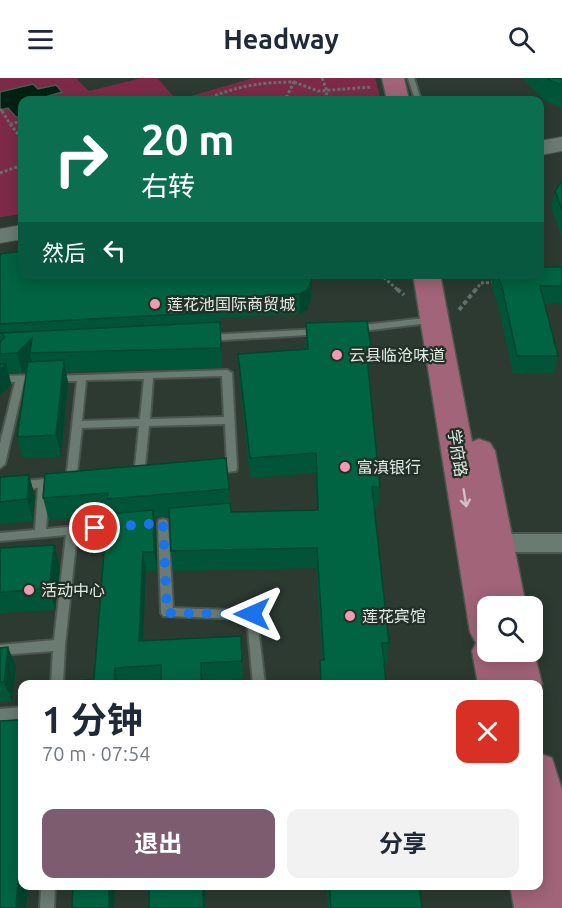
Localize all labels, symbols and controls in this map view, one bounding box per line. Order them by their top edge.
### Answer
icon: menu [24,23,57,56]
icon: search [505,23,538,56]
text: Headway [223,24,339,54]
text: 20 m [141,116,235,163]
icon: right [42,120,120,198]
text: 右转 [141,171,195,201]
icon: left [98,234,131,267]
text: 然后 [42,240,86,265]
place label: 莲花池国际商贸城 [167,295,295,313]
marker: 莲花池国际商贸城 [148,297,162,311]
place label: 云县临沧味道 [349,346,445,364]
marker: 云县临沧味道 [330,348,344,362]
street label: 学府路 [445,428,471,478]
place label: 富滇银行 [357,458,421,476]
marker: 富滇银行 [338,460,352,474]
one-way arrow [459,487,470,507]
pin [69,502,120,553]
icon: arrive [78,511,111,544]
place label: 活动中心 [41,581,105,599]
position arrow [220,582,284,646]
marker: 活动中心 [22,583,36,597]
map controls [477,596,543,662]
button: search [477,596,543,662]
place label: 莲花宾馆 [362,607,426,625]
marker: 莲花宾馆 [343,609,357,623]
text: 1 分钟 [42,699,143,740]
button: close [456,700,519,763]
text: 70 m · 07:54 [42,742,151,765]
button: 退出 [42,809,275,878]
button: 分享 [287,809,519,878]

